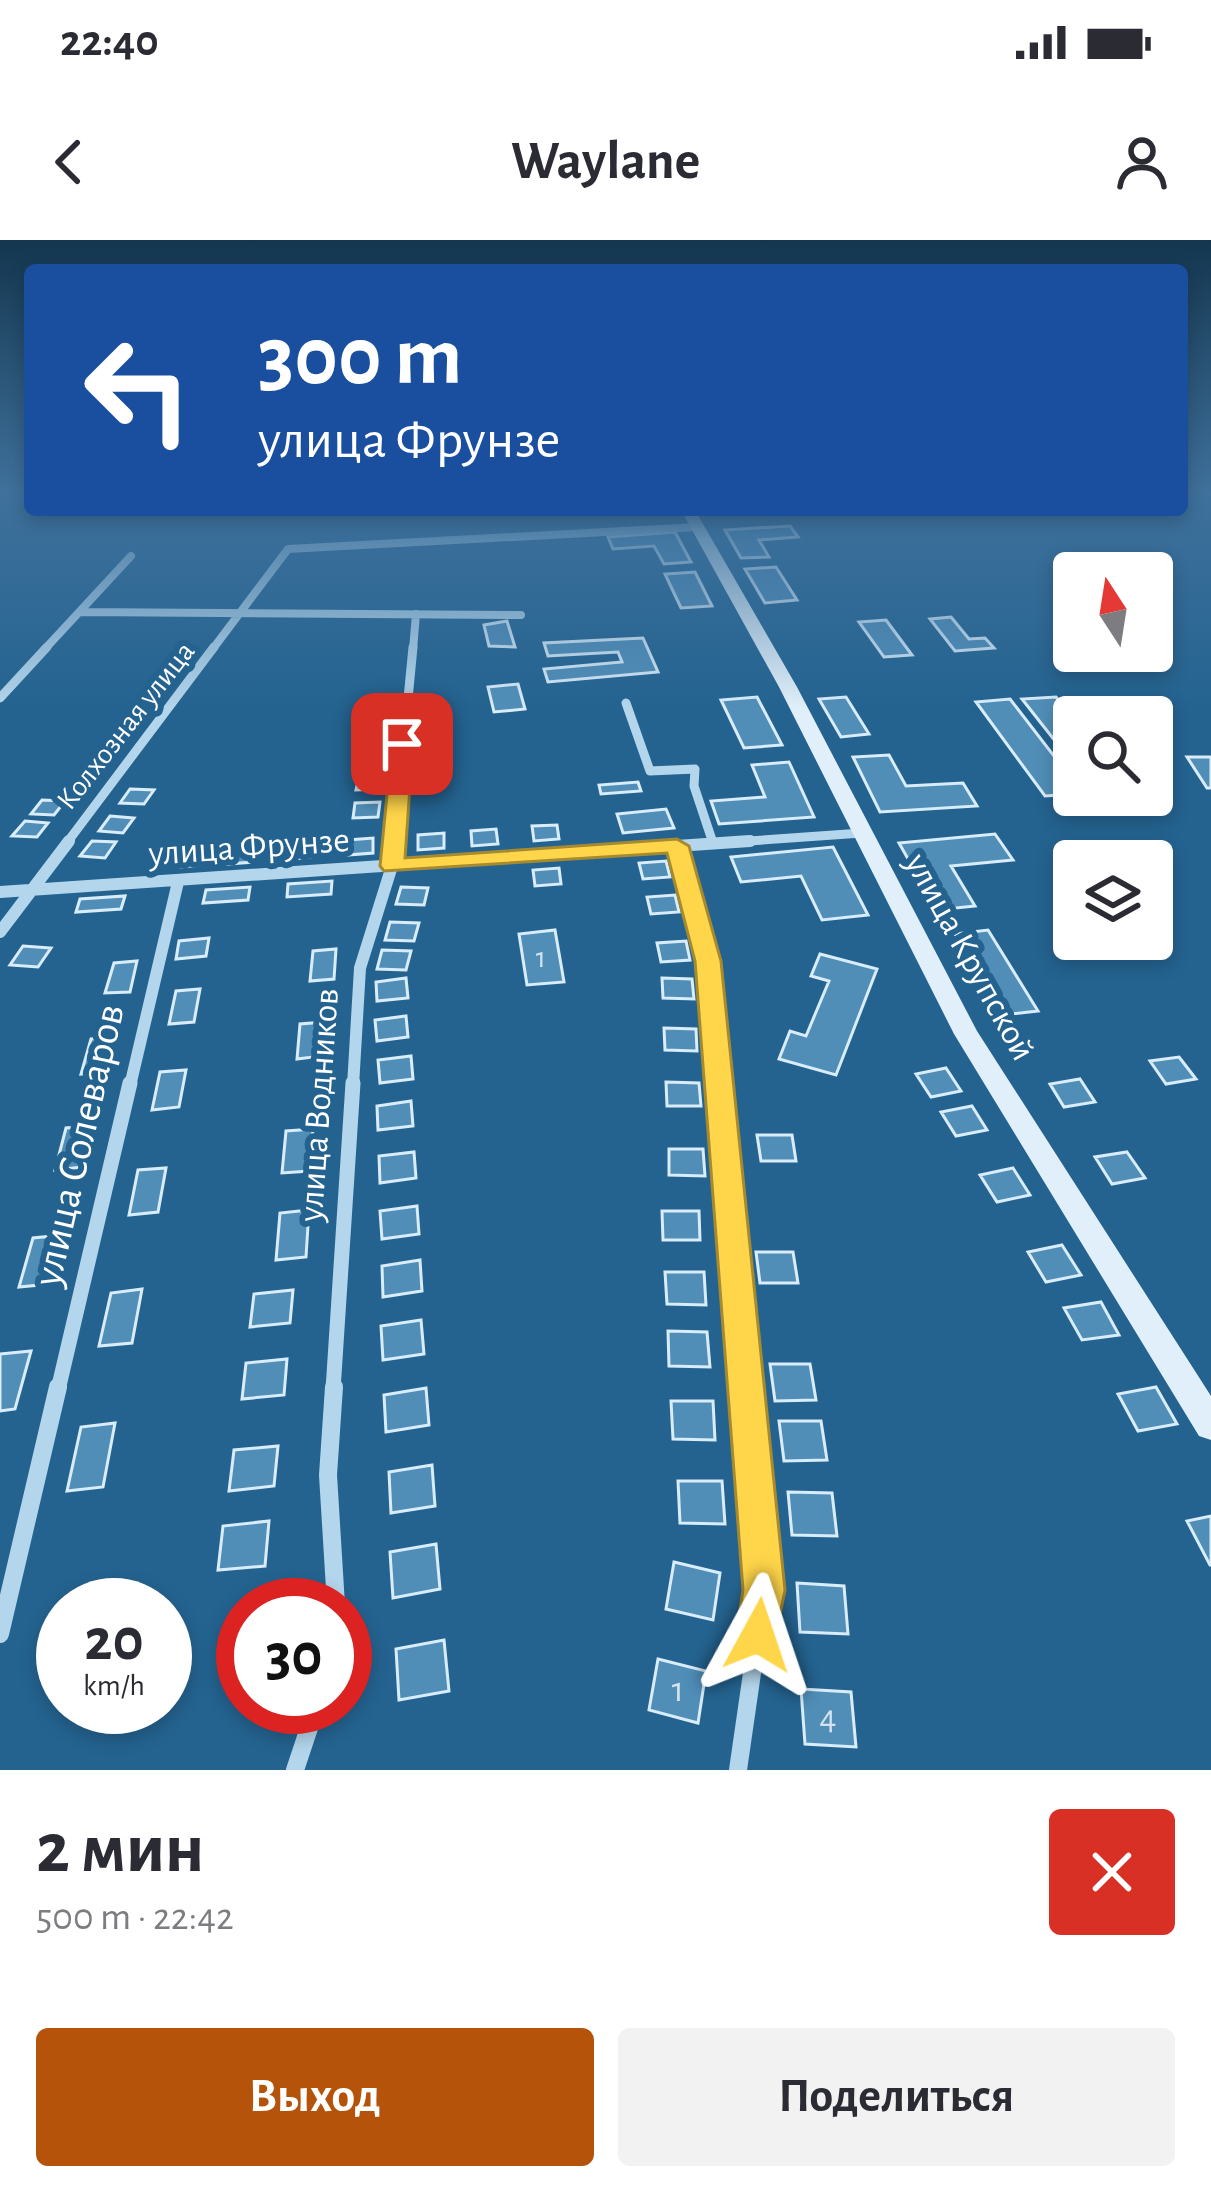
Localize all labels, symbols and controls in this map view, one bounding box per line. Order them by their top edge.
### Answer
text: 22:40 [60,19,159,64]
icon: back [36,129,102,195]
icon: person [1109,129,1175,195]
text: Waylane [511,135,700,189]
icon: left [60,312,216,468]
text: 300 m [258,316,462,400]
text: улица Фрунзе [258,414,561,468]
north arrow [1053,552,1173,672]
map controls [1053,552,1173,960]
street label: Колхозная улица [51,636,201,816]
pin [351,693,453,795]
button: search [1053,696,1173,816]
icon: arrive [369,711,435,777]
street label: улица Фрунзе [146,822,351,872]
button: layers [1053,840,1173,960]
street label: улица Крупской [898,847,1042,1066]
house number: 1 [536,943,546,973]
street label: улица Водников [293,987,345,1224]
street label: улица Солеваров [26,1000,132,1291]
position arrow [695,1572,821,1698]
speed limit sign: 30 [216,1578,372,1734]
text: 20 [84,1611,144,1671]
text: km/h [83,1671,145,1701]
house number: 1 [672,1672,684,1708]
house number: 4 [819,1700,837,1736]
button: close [1049,1809,1175,1935]
text: 2 мин [36,1813,205,1885]
text: 500 m · 22:42 [36,1898,234,1937]
button: Выход [36,2028,594,2166]
button: Поделиться [618,2028,1175,2166]

